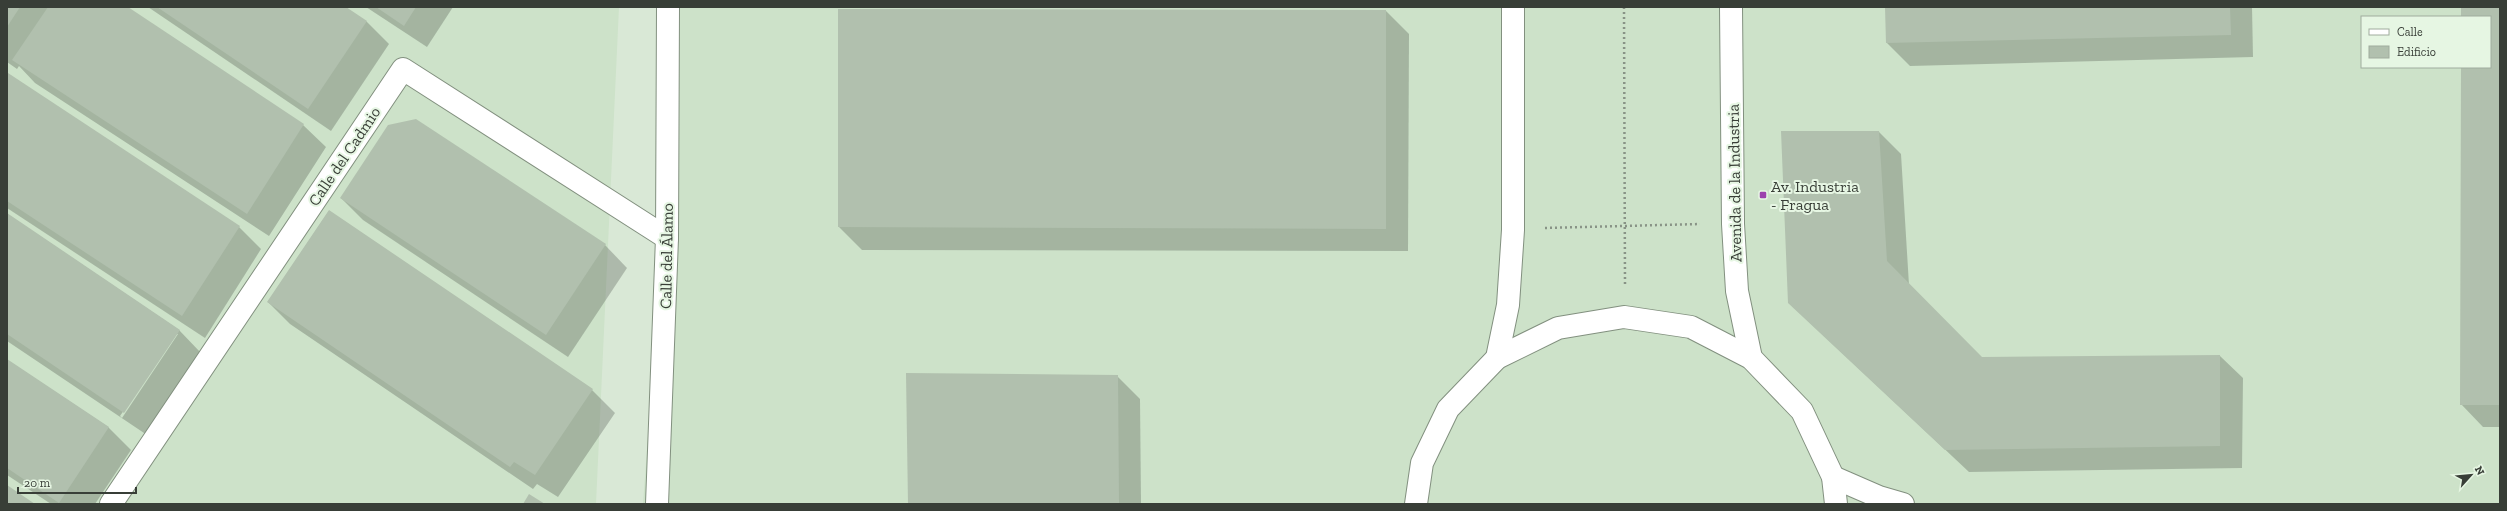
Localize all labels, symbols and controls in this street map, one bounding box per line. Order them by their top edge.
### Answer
legend [2361,16,2491,68]
text: Calle [2397,25,2423,39]
text: Edificio [2397,45,2436,59]
street label: Calle del Cadmio [304,103,385,209]
street label: Avenida de la Industria [1724,103,1745,262]
place label: Av. Industria - Fragua [1771,177,1859,214]
marker: Av. Industria - Fragua [1758,190,1768,200]
street label: Calle del Álamo [656,203,677,309]
north arrow [2451,455,2491,495]
text: N [2472,464,2487,478]
scale bar [18,469,136,495]
text: 20 m [24,476,51,490]

